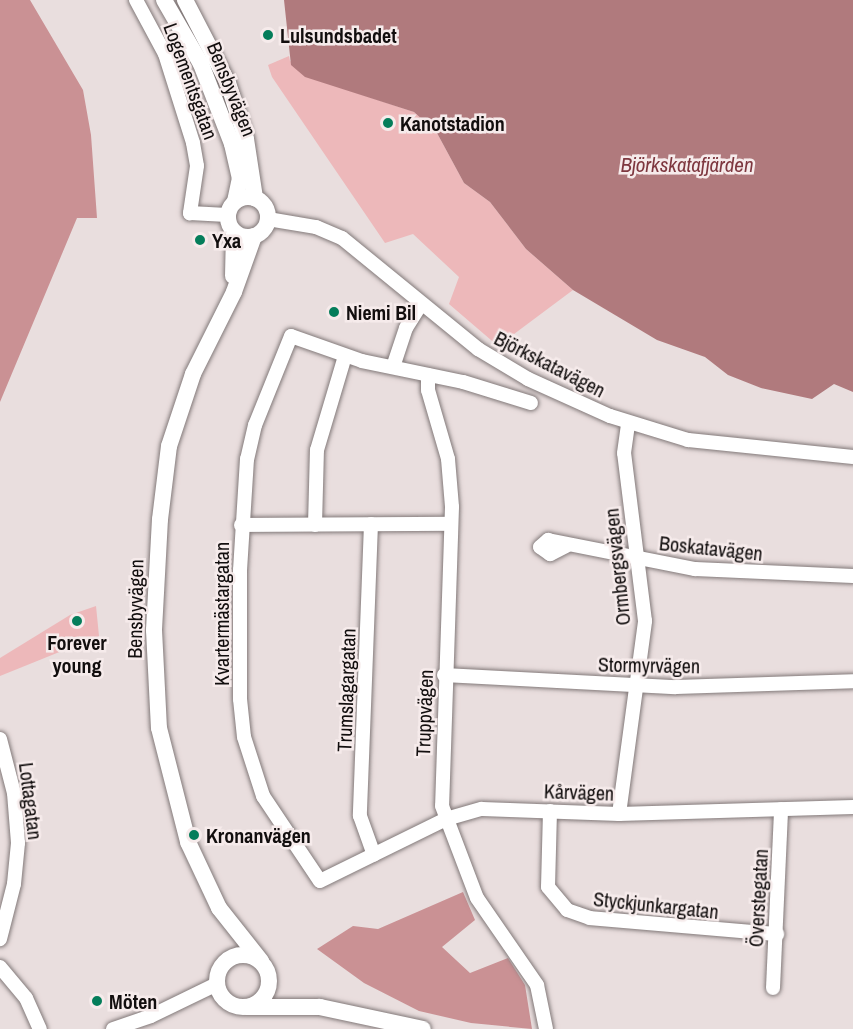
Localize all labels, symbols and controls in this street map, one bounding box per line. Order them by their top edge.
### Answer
street label: Logementsgatan [159,19,223,143]
place label: Lulsundsbadet [280,23,397,47]
marker: Lulsundsbadet [261,28,275,42]
street label: Bensbyvägen [202,38,262,140]
place label: Kanotstadion [400,111,505,135]
marker: Kanotstadion [381,116,395,130]
water label: Björkskatafjärden [620,152,754,178]
place label: Yxa [212,228,241,252]
marker: Yxa [193,233,207,247]
place label: Niemi Bil [346,300,416,324]
marker: Niemi Bil [327,305,341,319]
street label: Björkskatavägen [491,326,609,402]
street label: Ormbergsvägen [599,507,635,627]
street label: Boskatavägen [658,531,764,565]
street label: Kvartermästargatan [209,542,233,686]
street label: Bensbyvägen [122,559,148,659]
marker: Forever young [70,614,84,628]
street label: Trumslagargatan [332,628,360,752]
place label: Forever young [47,630,107,677]
street label: Stormyrvägen [598,652,700,678]
street label: Truppvägen [410,669,438,757]
street label: Lottagatan [14,761,48,841]
street label: Kårvägen [544,779,614,805]
place label: Kronanvägen [206,823,311,847]
marker: Kronanvägen [187,828,201,842]
street label: Överstegatan [743,848,773,948]
street label: Styckjunkargatan [592,886,720,924]
place label: Möten [109,989,157,1013]
marker: Möten [90,994,104,1008]

